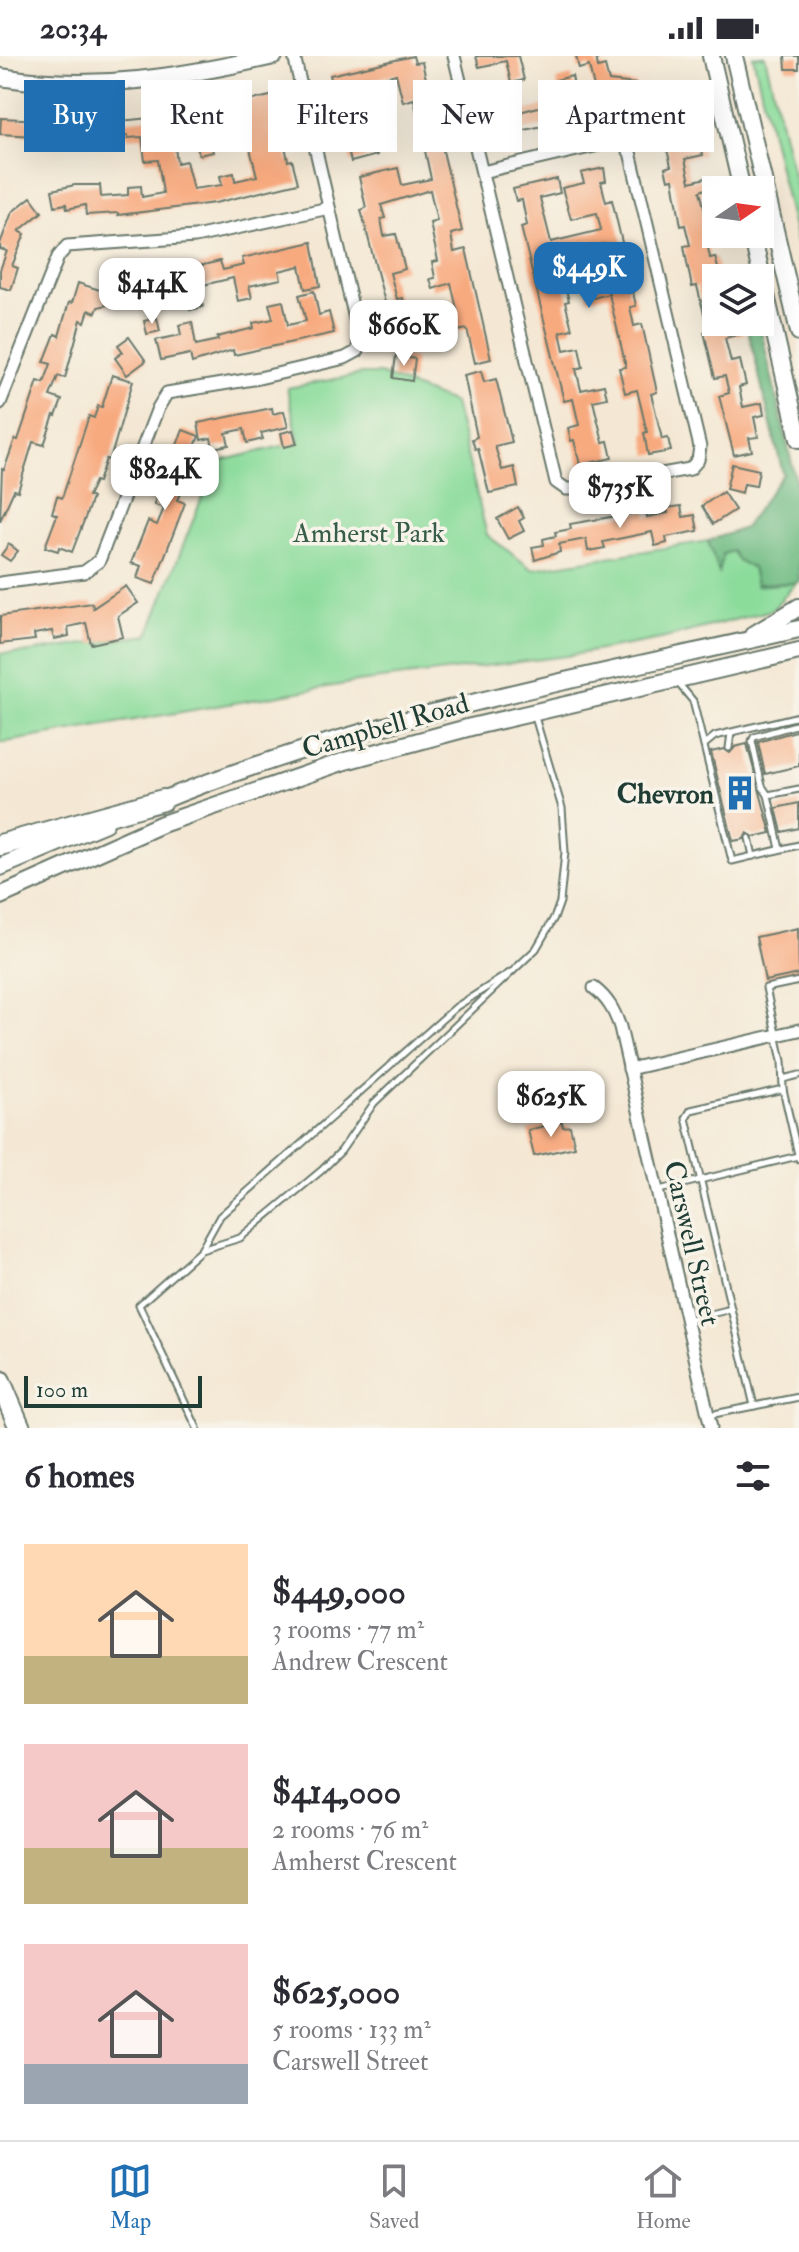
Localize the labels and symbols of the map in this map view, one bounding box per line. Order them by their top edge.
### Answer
north arrow [702,176,774,248]
pin: $449K [533,242,645,310]
pin: $414K [96,258,208,326]
pin: $660K [348,300,460,368]
pin: $824K [109,444,221,512]
pin: $735K [564,462,676,530]
park label: Amherst Park [292,516,446,551]
street label: Campbell Road [298,686,473,767]
building icon: Chevron [721,774,759,812]
place label: Chevron [617,777,715,812]
pin: $625K [495,1071,607,1139]
street label: Carswell Street [656,1157,728,1329]
scale bar [24,1372,202,1408]

